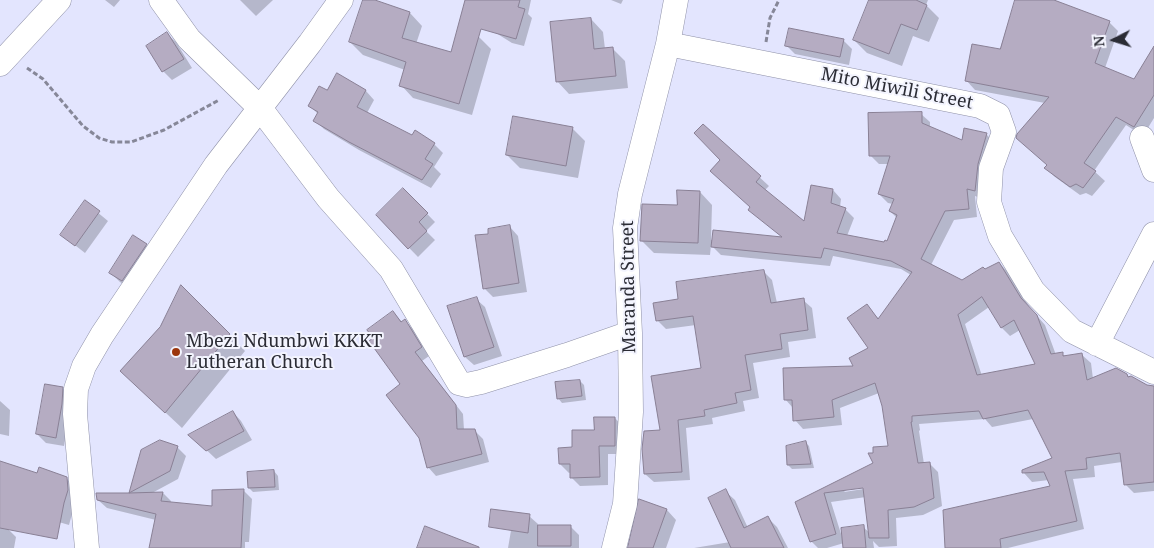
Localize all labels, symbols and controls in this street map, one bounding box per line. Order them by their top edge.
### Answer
north arrow [1089,15,1139,65]
text: N [1089,35,1109,48]
street label: Mito Miwili Street [819,64,975,114]
street label: Maranda Street [617,220,641,354]
place label: Mbezi Ndumbwi KKKT Lutheran Church [186,331,382,374]
marker: Mbezi Ndumbwi KKKT Lutheran Church [170,346,182,358]

